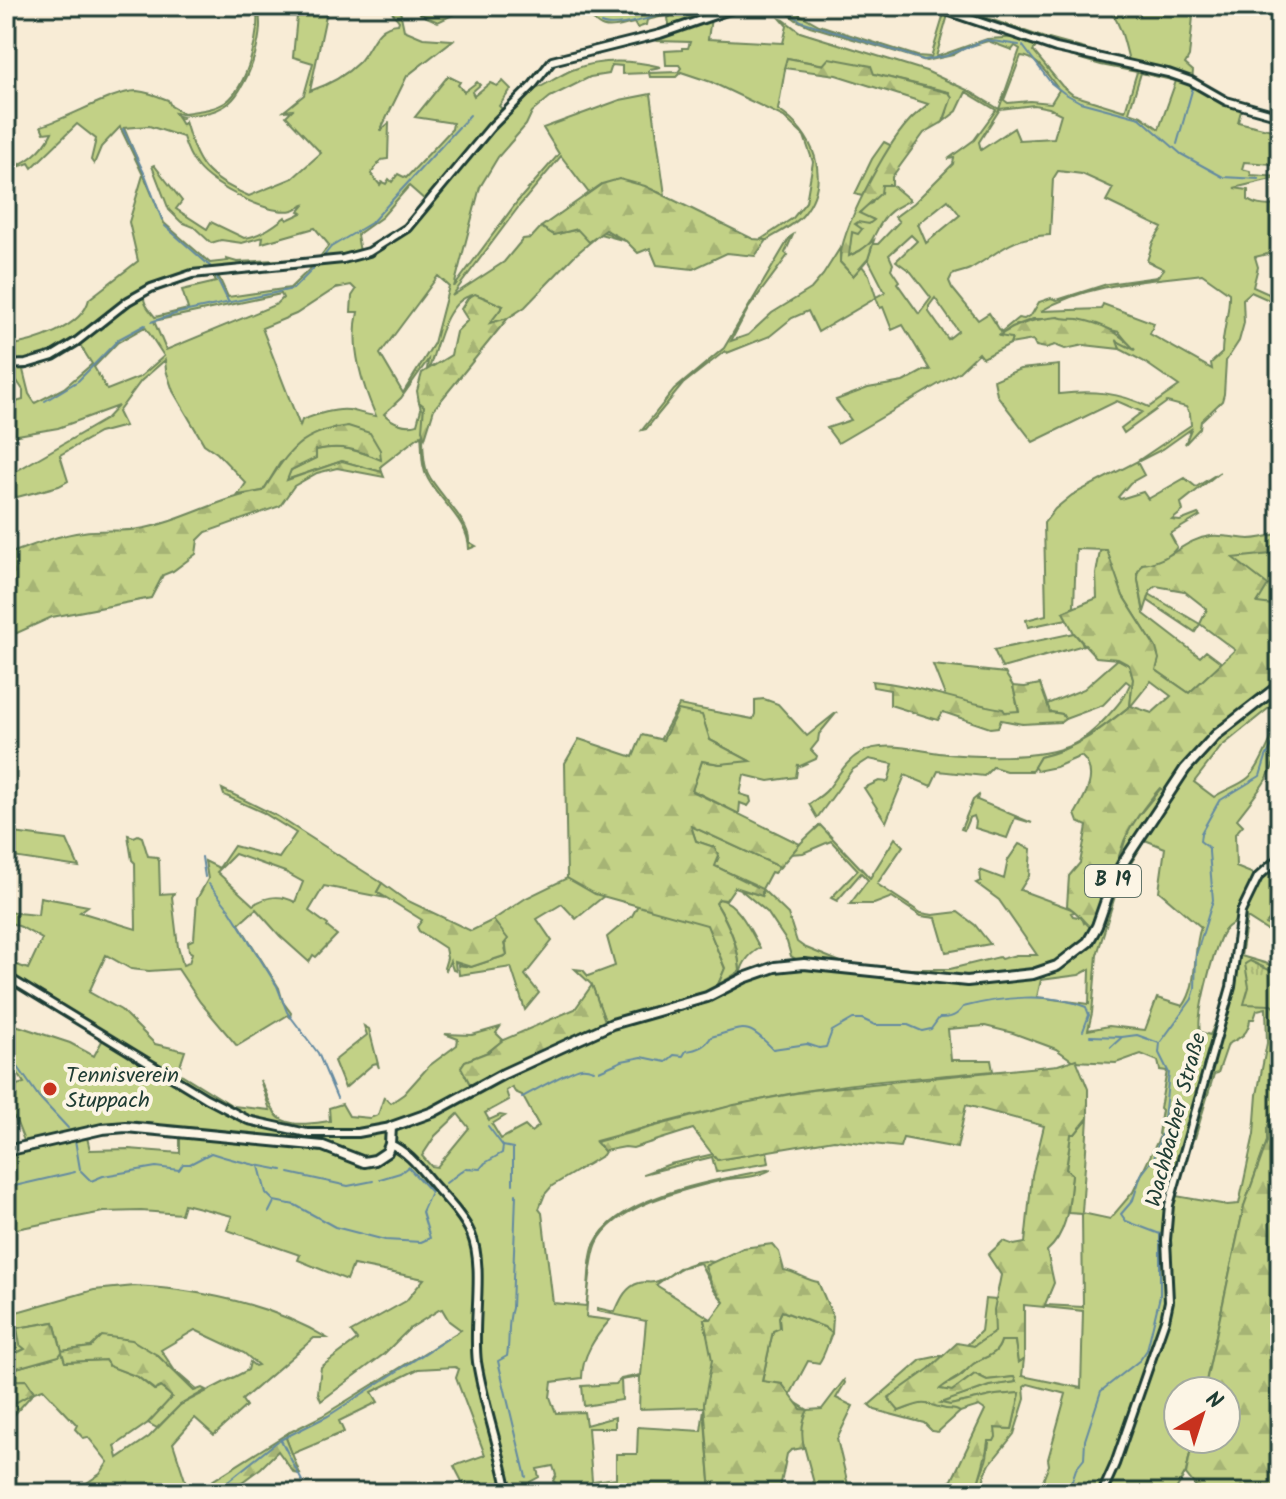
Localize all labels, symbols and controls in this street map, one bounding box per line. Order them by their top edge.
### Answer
road number: B 19 [1085,865,1141,897]
street label: Wachbacher Straße [1137,1029,1217,1211]
place label: Tennisverein Stuppach [66,1059,179,1119]
marker: Tennisverein Stuppach [41,1080,59,1098]
north arrow [1162,1375,1242,1455]
text: N [1197,1383,1230,1419]

